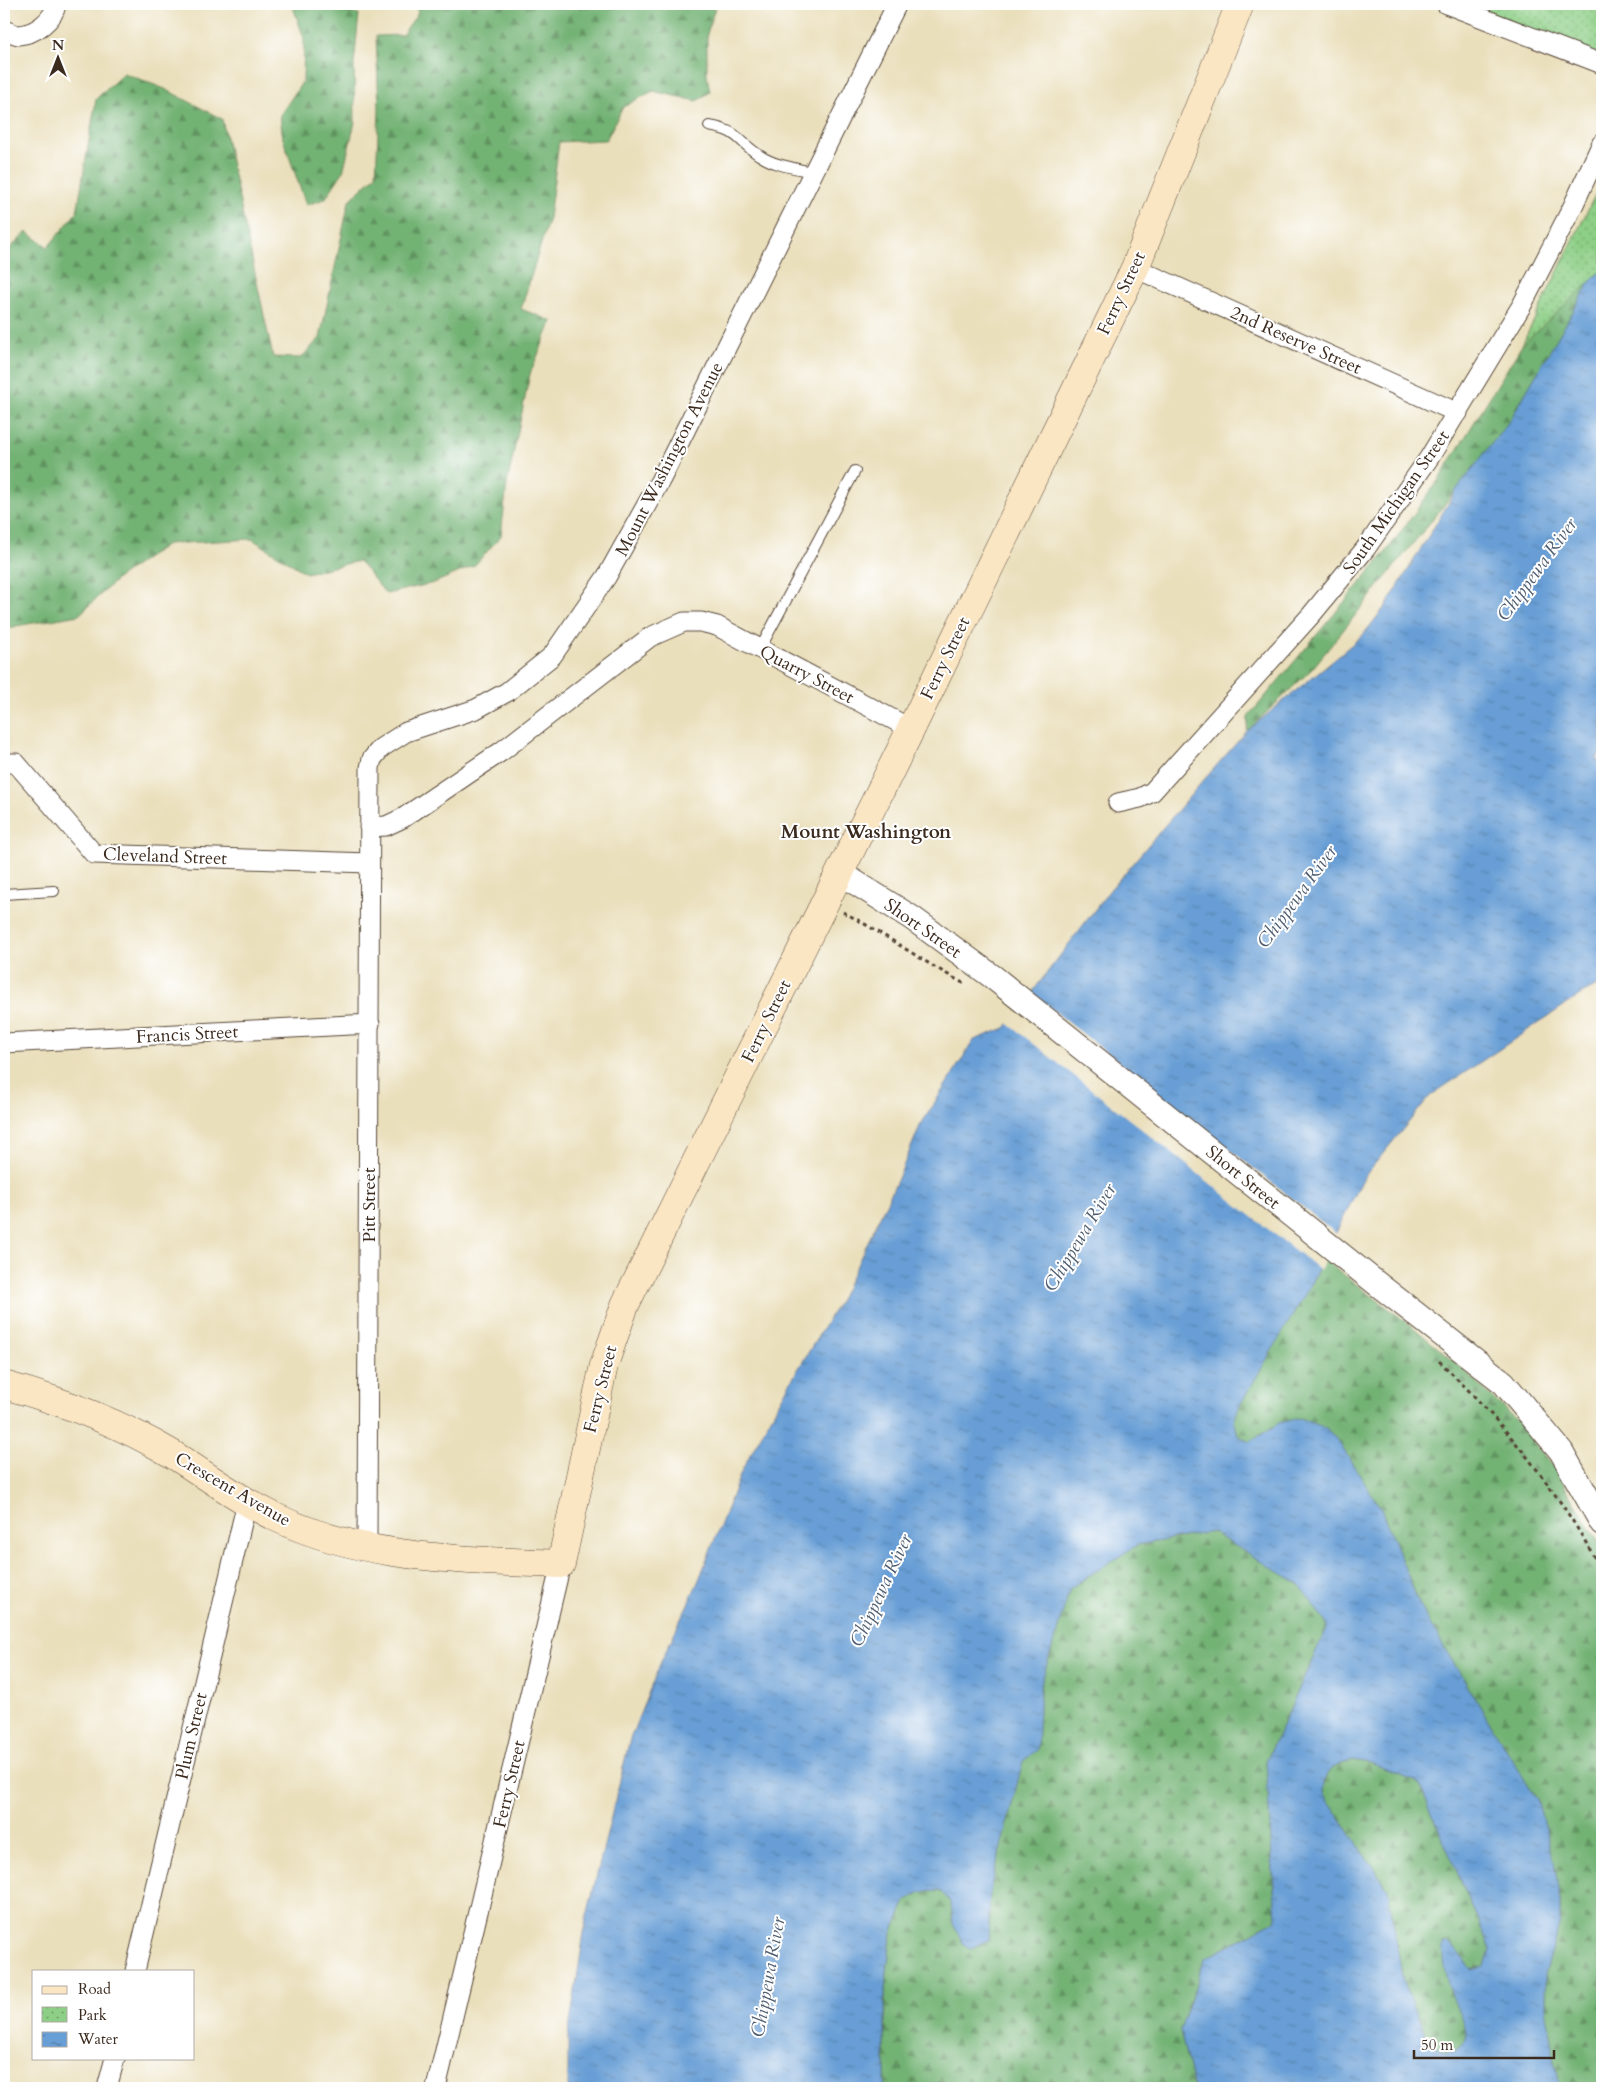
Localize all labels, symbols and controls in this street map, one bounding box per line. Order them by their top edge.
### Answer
north arrow [32,32,82,82]
text: N [52,36,64,55]
street label: Ferry Street [1091,247,1152,339]
street label: 2nd Reserve Street [1226,300,1365,381]
street label: Mount Washington Avenue [609,358,729,561]
street label: South Michigan Street [1337,425,1456,579]
water label: Chippewa River [1491,512,1584,626]
street label: Ferry Street [915,612,976,704]
street label: Quarry Street [755,639,859,710]
district label: Mount Washington [781,819,952,845]
water label: Chippewa River [1251,839,1344,953]
street label: Cleveland Street [103,842,228,871]
street label: Short Street [879,893,967,964]
street label: Ferry Street [736,975,797,1067]
street label: Francis Street [135,1019,239,1050]
street label: Short Street [1200,1140,1285,1215]
street label: Pitt Street [357,1167,382,1243]
water label: Chippewa River [1037,1178,1123,1296]
street label: Ferry Street [578,1343,623,1435]
street label: Crescent Avenue [170,1446,295,1533]
water label: Chippewa River [843,1529,919,1651]
street label: Plum Street [169,1690,214,1782]
street label: Ferry Street [487,1738,532,1830]
water label: Chippewa River [745,1914,791,2039]
legend [32,1970,195,2060]
text: Road [78,1979,111,1999]
text: Park [78,2005,107,2025]
scale bar [1414,2027,1554,2059]
text: Water [77,2029,119,2049]
text: 50 m [1421,2035,1453,2055]

